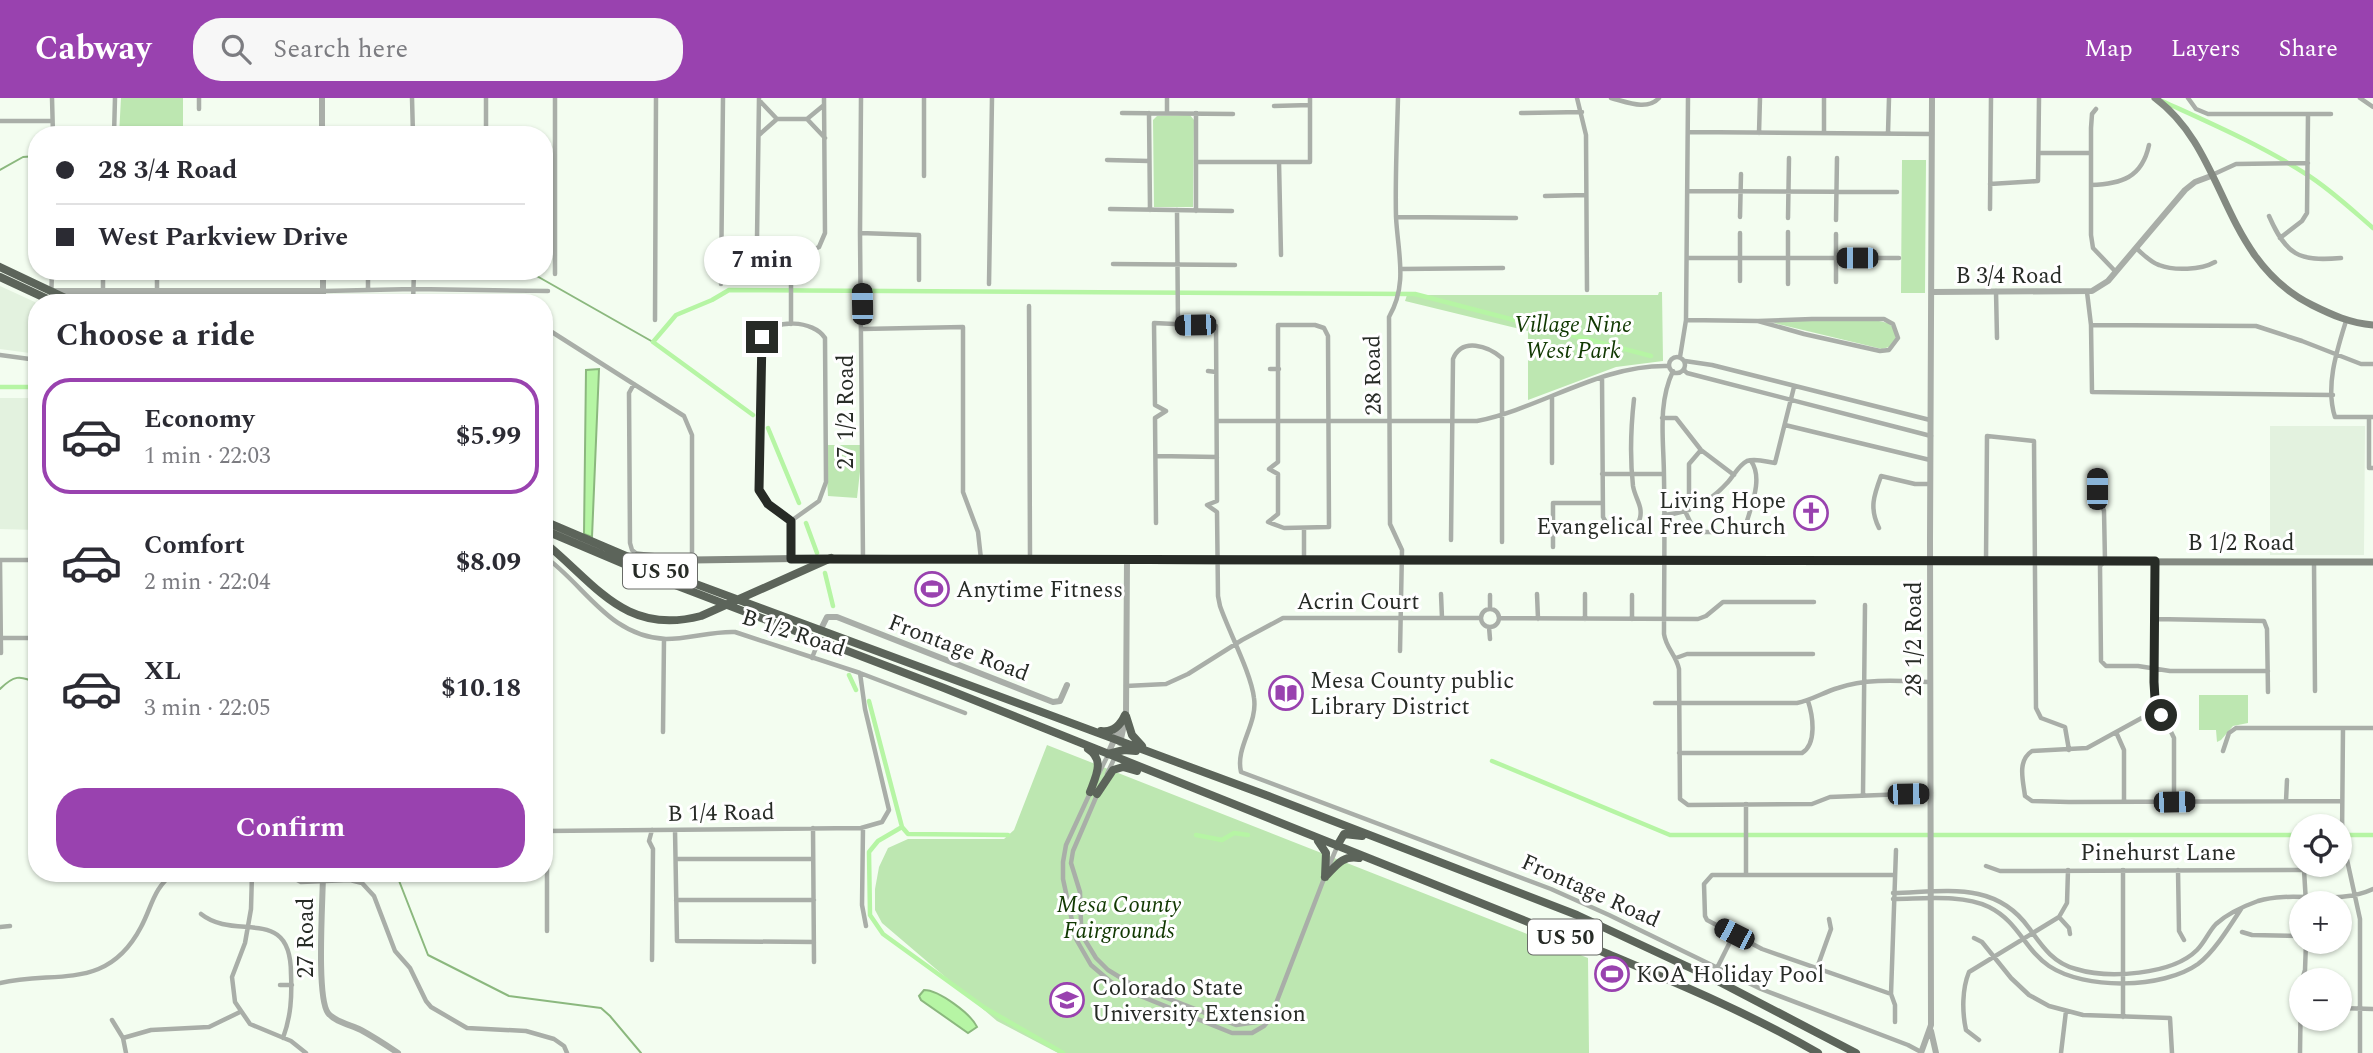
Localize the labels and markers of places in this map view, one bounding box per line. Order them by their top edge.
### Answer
place label: Living Hope Evangelical Free Church [1536,484,1786,545]
church icon: Living Hope Evangelical Free Church [1792,494,1830,532]
sports icon: Anytime Fitness [913,570,951,608]
place label: Anytime Fitness [956,573,1123,608]
place label: Mesa County public Library District [1310,664,1514,725]
library icon: Mesa County public Library District [1267,674,1305,712]
sports icon: KOA Holiday Pool [1593,955,1631,993]
place label: KOA Holiday Pool [1636,958,1824,993]
place label: Colorado State University Extension [1092,971,1306,1032]
school or university icon: Colorado State University Extension [1048,981,1086,1019]

